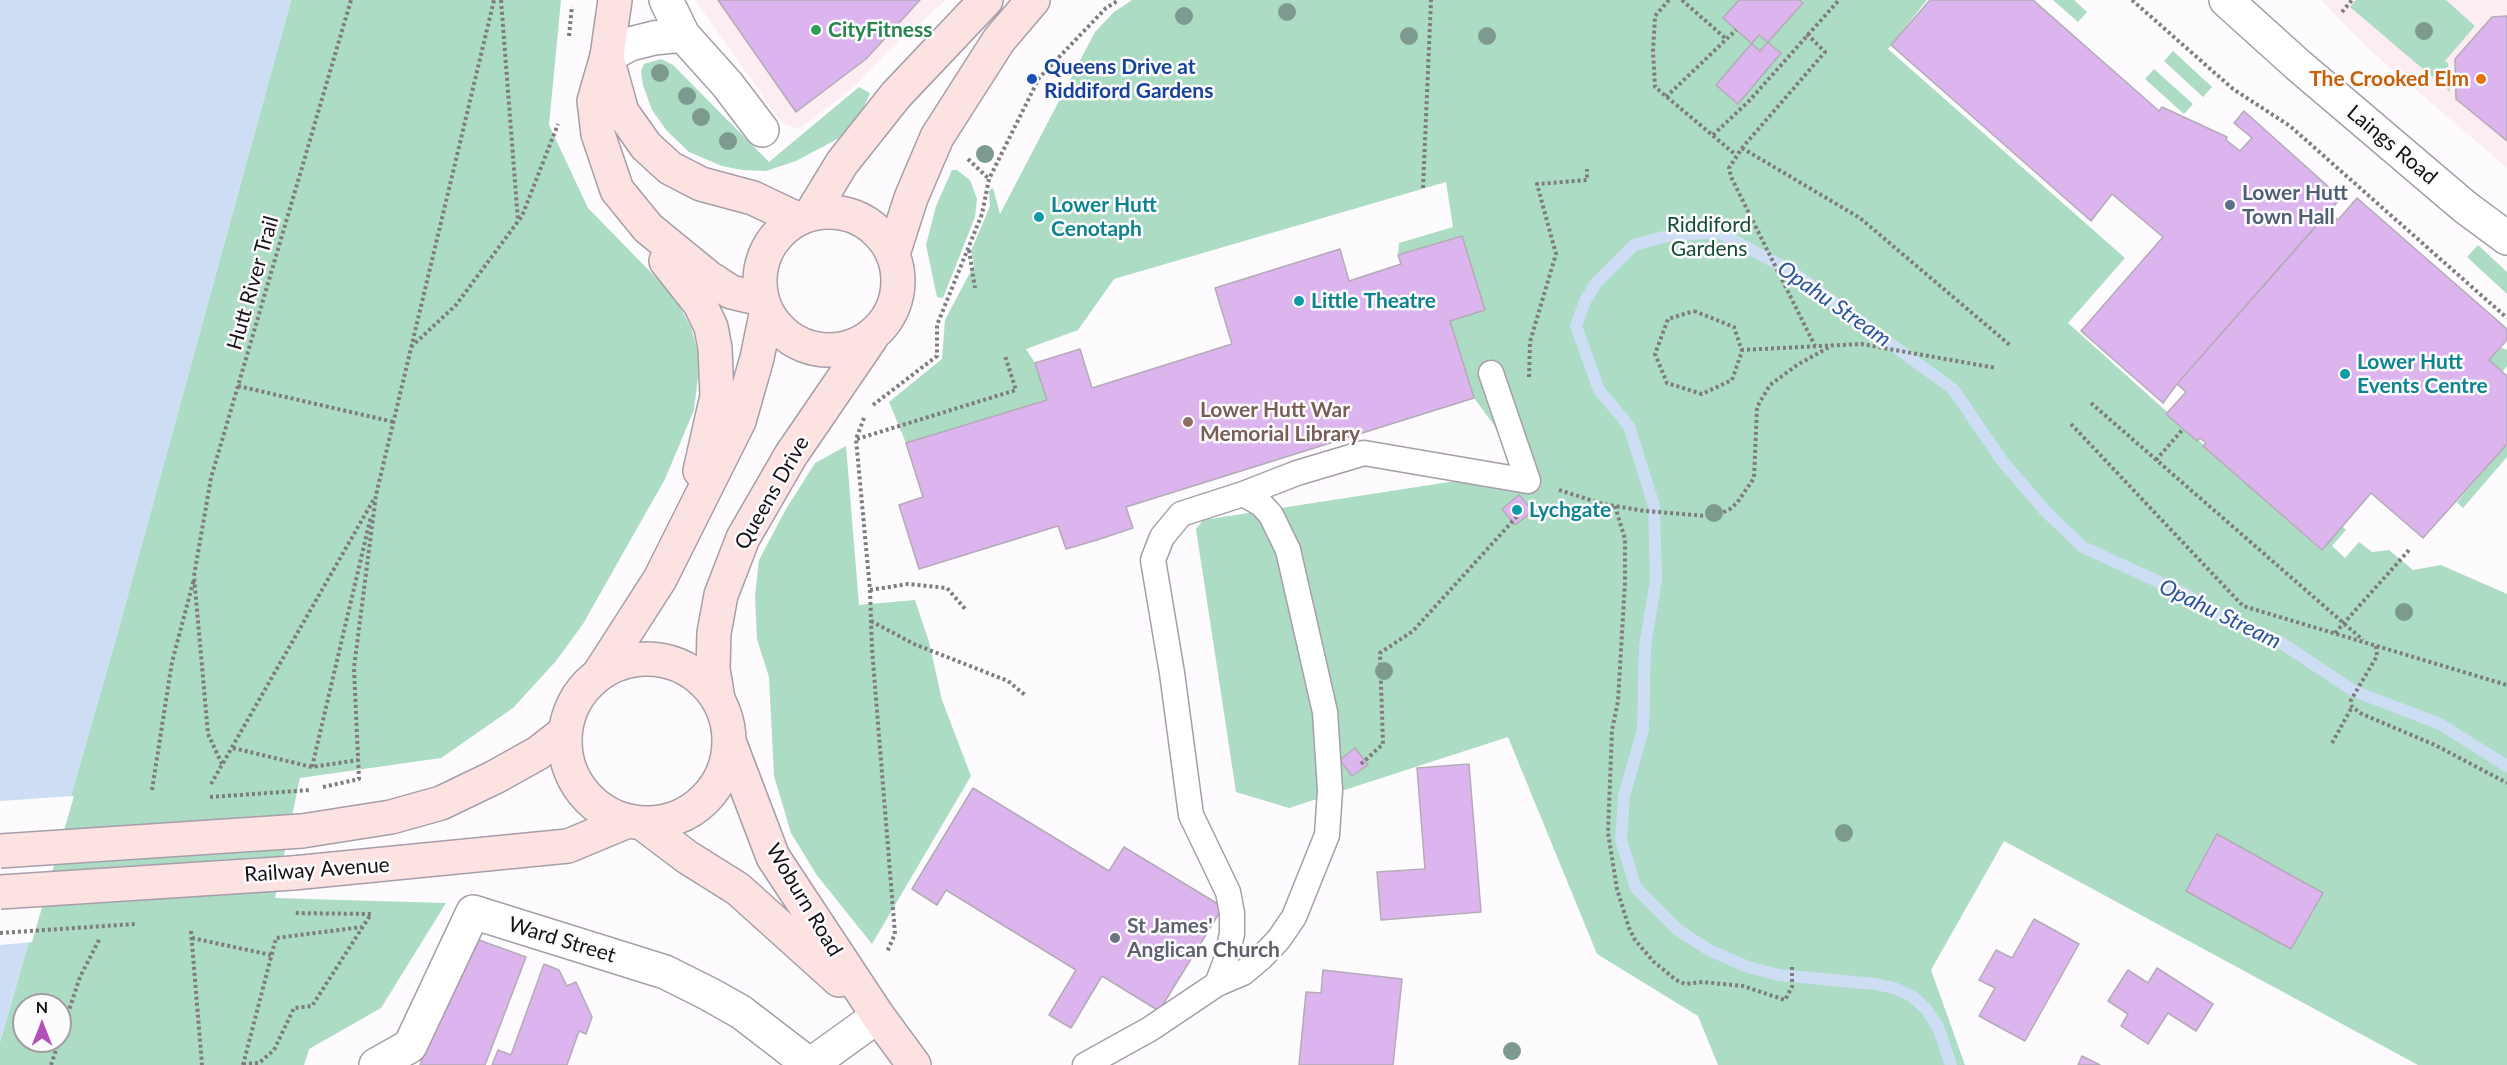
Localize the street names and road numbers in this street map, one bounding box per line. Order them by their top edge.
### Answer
street label: Laings Road [2342,100,2442,190]
street label: Hutt River Trail [222,213,284,353]
street label: Queens Drive [729,432,815,554]
street label: Woburn Road [760,839,848,961]
street label: Railway Avenue [243,852,391,888]
street label: Ward Street [505,912,619,968]

